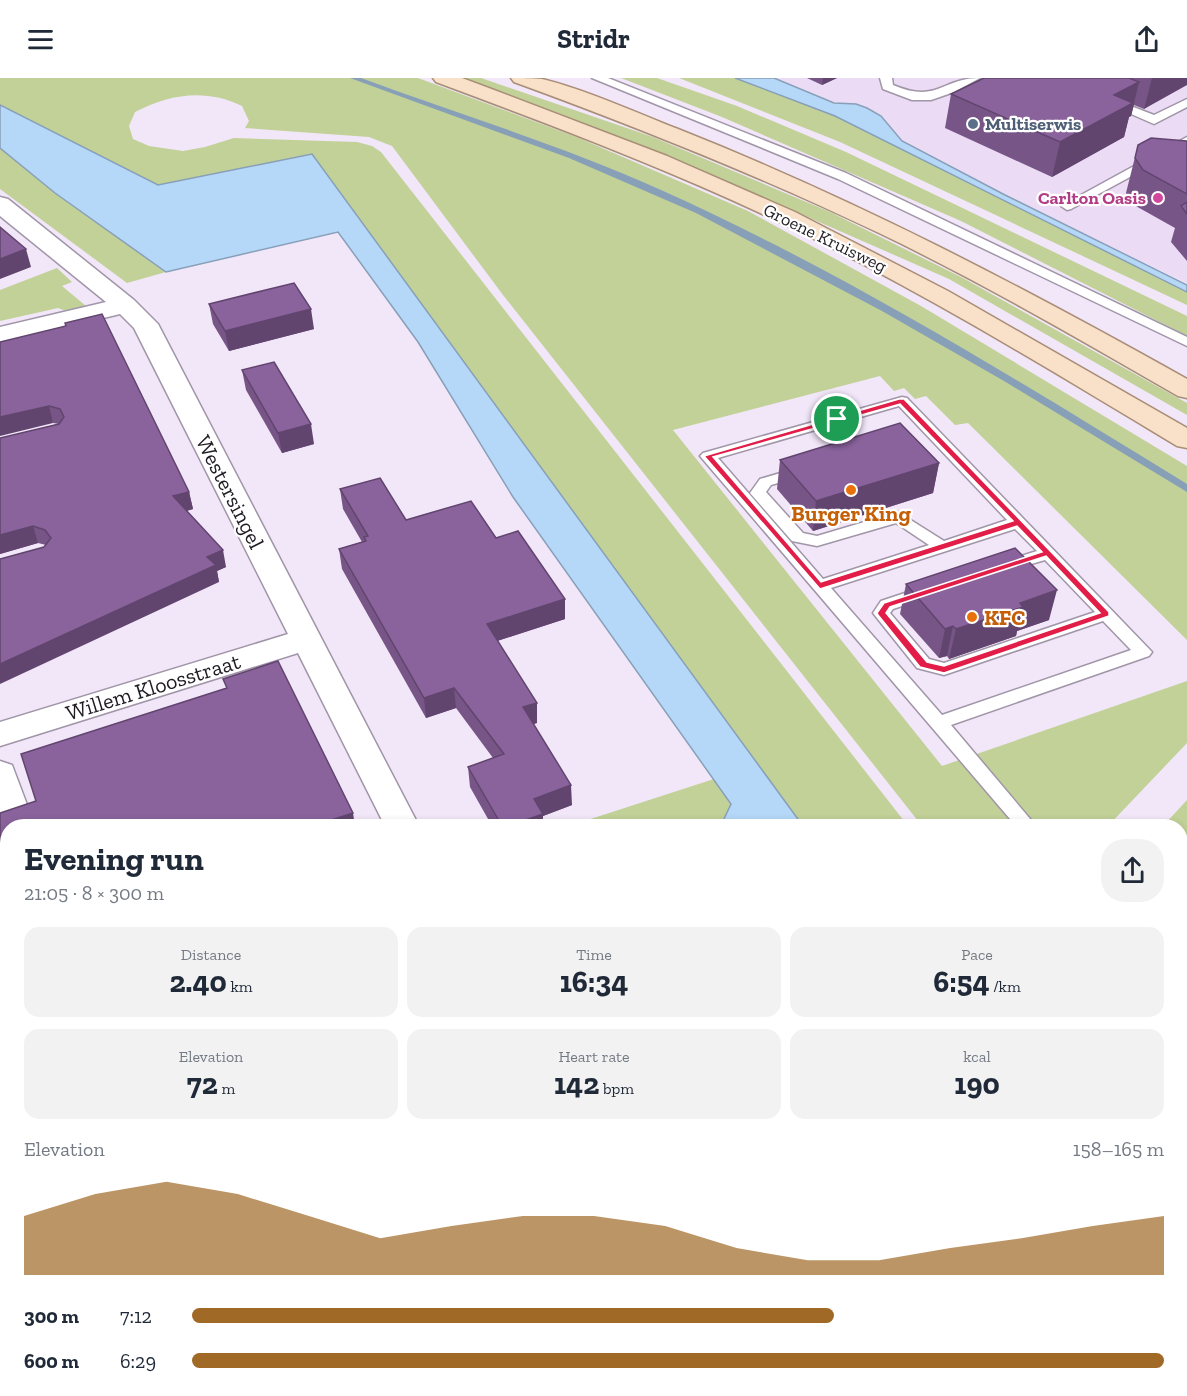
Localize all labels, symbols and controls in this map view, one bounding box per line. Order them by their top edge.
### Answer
icon: menu [24,23,57,56]
text: Stridr [557,23,630,55]
icon: share [1130,23,1163,56]
place label: Multiserwis [985,113,1081,135]
marker: Multiserwis [966,117,980,131]
place label: Carlton Oasis [1038,187,1146,209]
marker: Carlton Oasis [1151,191,1165,205]
street label: Groene Kruisweg [760,199,890,277]
pin [811,393,862,444]
icon: arrive [820,402,853,435]
street label: Westersingel [190,431,270,553]
marker: Burger King [844,483,858,497]
place label: Burger King [791,500,911,527]
place label: KFC [984,604,1025,631]
marker: KFC [965,610,979,624]
street label: Willem Kloosstraat [63,647,244,726]
text: Evening run [24,839,204,878]
button: share [1101,839,1164,902]
text: 21:05 · 8 × 300 m [24,881,164,905]
text: Distance [181,945,241,964]
text: Time [576,945,612,964]
text: Pace [961,945,993,964]
text: 2.40 [169,964,227,1000]
text: 16:34 [560,964,628,1000]
text: 6:54 [933,964,990,1000]
text: km [227,977,253,996]
text: /km [990,977,1021,996]
text: Elevation [179,1047,243,1066]
text: Heart rate [558,1047,630,1066]
text: kcal [963,1047,991,1066]
text: 72 [187,1066,218,1102]
text: 142 [554,1066,599,1102]
text: 190 [954,1066,1000,1102]
text: m [218,1079,235,1098]
text: bpm [599,1079,634,1098]
text: Elevation [24,1137,105,1161]
text: 158–165 m [1073,1137,1164,1161]
text: 300 m [24,1304,79,1328]
text: 7:12 [120,1304,152,1328]
text: 600 m [24,1349,79,1373]
text: 6:29 [120,1349,156,1373]

